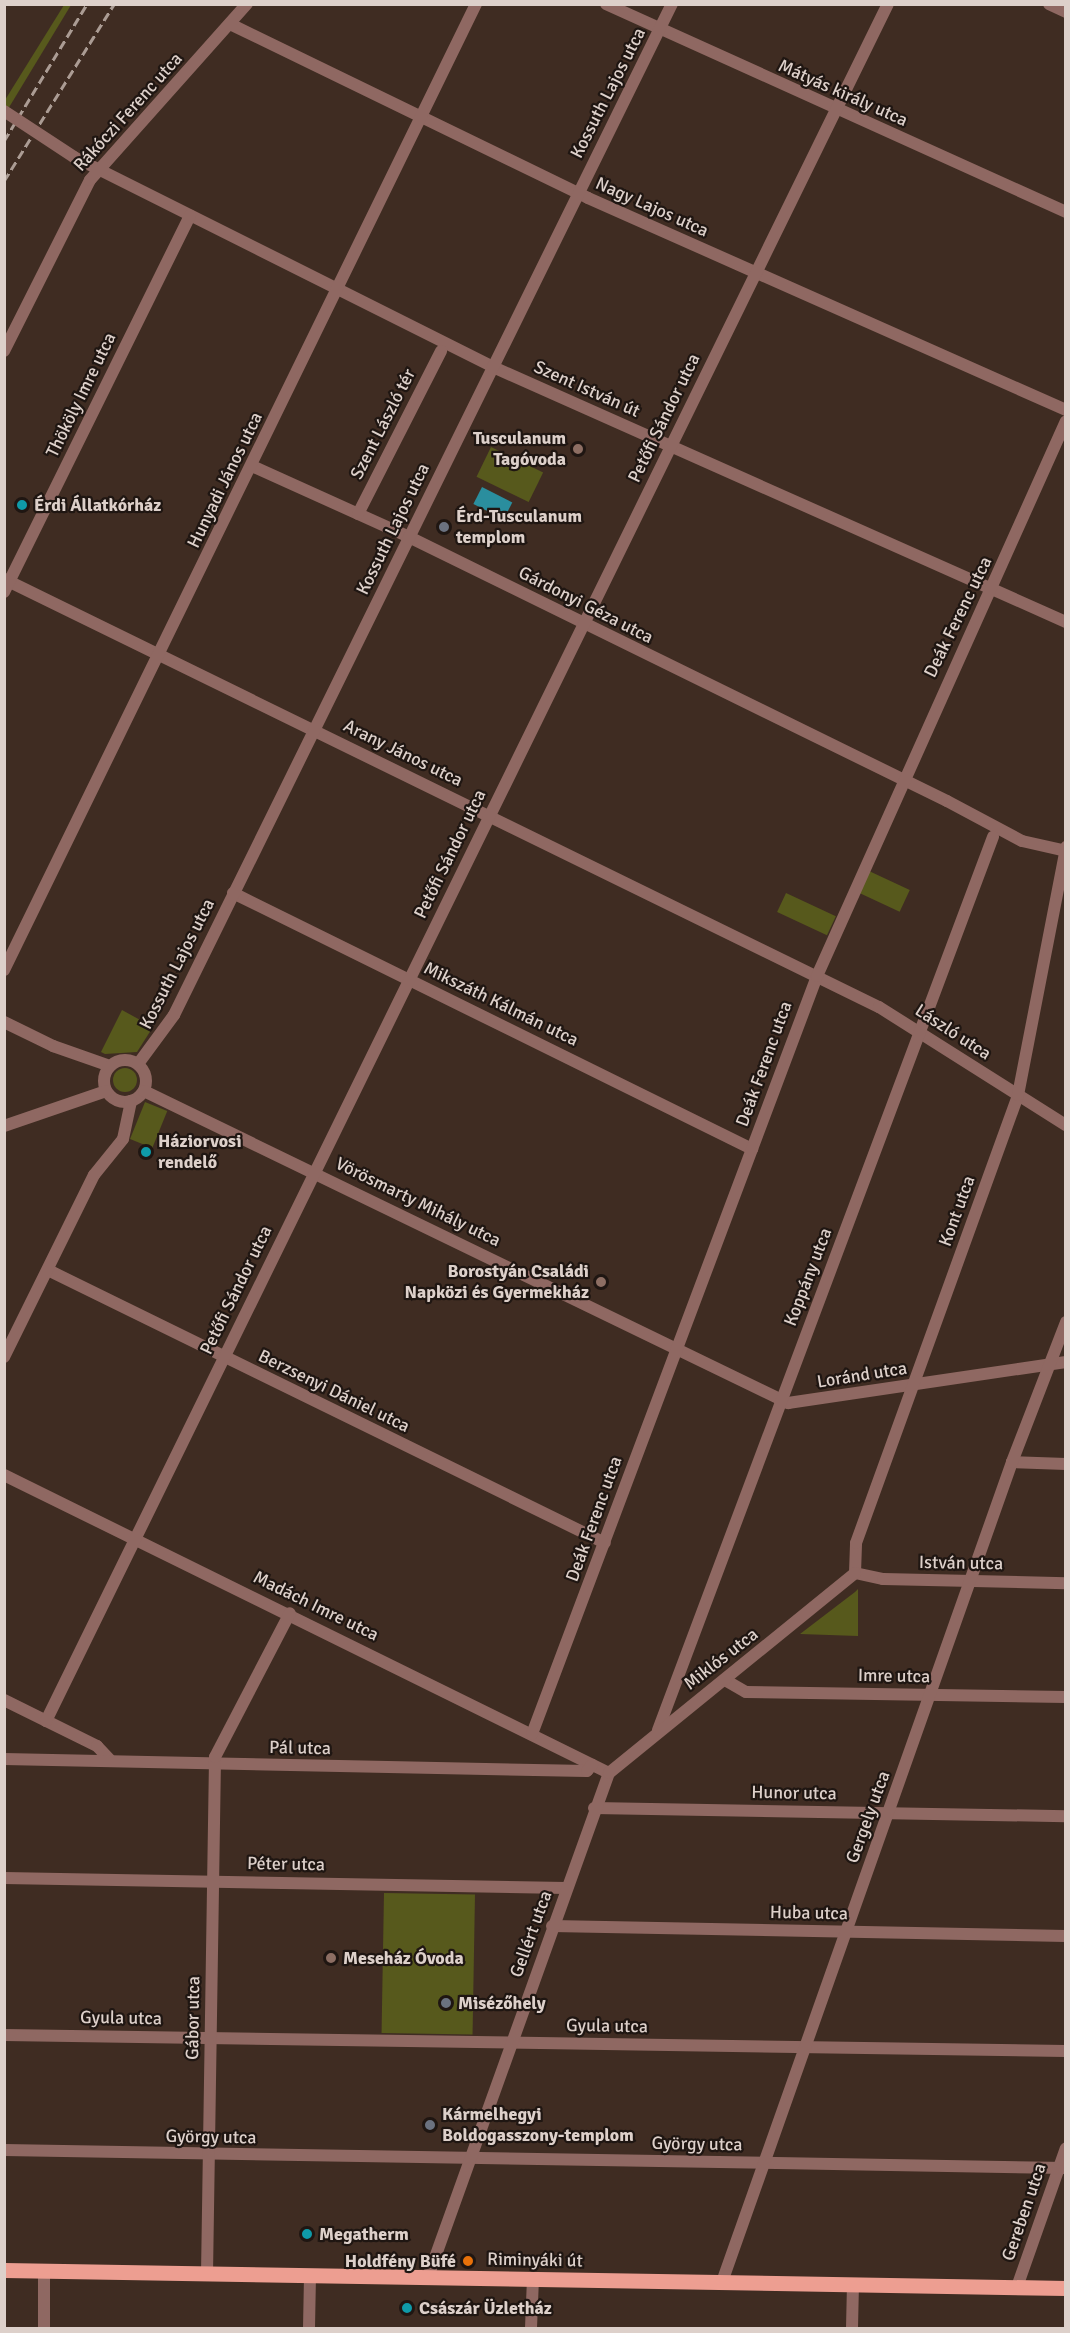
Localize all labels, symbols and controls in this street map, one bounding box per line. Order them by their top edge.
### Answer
street label: Kossuth Lajos utca [566,24,650,162]
street label: Rákóczi Ferenc utca [69,48,187,176]
street label: Mátyás király utca [775,55,911,131]
street label: Nagy Lajos utca [592,172,712,242]
street label: Thököly Imre utca [41,329,121,461]
street label: Petőfi Sándor utca [623,350,705,486]
street label: Szent István út [531,356,643,422]
street label: Szent László tér [346,365,420,483]
street label: Hunyadi János utca [183,409,267,551]
place label: Tusculanum Tagóvoda [473,428,566,470]
marker: Tusculanum Tagóvoda [571,442,585,456]
street label: Kossuth Lajos utca [352,460,434,598]
place label: Érdi Állatkórház [34,494,161,516]
marker: Érdi Állatkórház [15,498,29,512]
place label: Érd-Tusculanum templom [456,506,582,548]
marker: Érd-Tusculanum templom [437,520,451,534]
street label: Deák Ferenc utca [919,553,997,681]
street label: Gárdonyi Géza utca [515,562,657,648]
street label: Arany János utca [340,715,466,791]
street label: Petőfi Sándor utca [409,786,491,922]
street label: Kossuth Lajos utca [135,895,219,1033]
street label: Mikszáth Kálmán utca [420,957,582,1051]
street label: Deák Ferenc utca [731,998,797,1130]
street label: László utca [911,999,995,1065]
place label: Háziorvosi rendelő [158,1131,242,1174]
marker: Háziorvosi rendelő [139,1145,153,1159]
street label: Vörösmarty Mihály utca [332,1153,504,1251]
street label: Kont utca [934,1173,980,1249]
street label: Petőfi Sándor utca [195,1222,277,1358]
street label: Koppány utca [779,1225,837,1329]
place label: Borostyán Családi Napközi és Gyermekház [404,1261,589,1304]
marker: Borostyán Családi Napközi és Gyermekház [594,1275,608,1289]
street label: Berzsenyi Dániel utca [255,1345,413,1437]
street label: Loránd utca [815,1357,909,1393]
street label: Deák Ferenc utca [561,1453,627,1585]
street label: István utca [919,1551,1003,1575]
street label: Madách Imre utca [250,1566,382,1646]
street label: Miklós utca [680,1623,762,1695]
street label: Imre utca [858,1665,930,1687]
street label: Pál utca [269,1737,331,1759]
street label: Gergely utca [841,1768,895,1866]
street label: Hunor utca [751,1781,837,1805]
street label: Péter utca [247,1853,325,1875]
street label: Gellért utca [505,1888,557,1980]
street label: Huba utca [770,1902,848,1924]
place label: Meseház Óvoda [343,1947,464,1969]
marker: Meseház Óvoda [324,1951,338,1965]
street label: Gábor utca [181,1976,205,2060]
place label: Misézőhely [458,1992,546,2014]
marker: Misézőhely [439,1996,453,2010]
street label: Gyula utca [80,2006,162,2030]
street label: Gyula utca [566,2014,648,2038]
place label: Kármelhegyi Boldogasszony-templom [442,2104,634,2146]
marker: Kármelhegyi Boldogasszony-templom [423,2118,437,2132]
street label: György utca [165,2125,257,2149]
street label: György utca [651,2132,743,2156]
street label: Gereben utca [997,2160,1051,2264]
place label: Megatherm [319,2223,409,2245]
marker: Megatherm [300,2227,314,2241]
street label: Riminyáki út [487,2248,583,2272]
place label: Holdfény Büfé [345,2250,456,2272]
marker: Holdfény Büfé [461,2254,475,2268]
place label: Császár Üzletház [419,2297,552,2319]
marker: Császár Üzletház [400,2301,414,2315]

